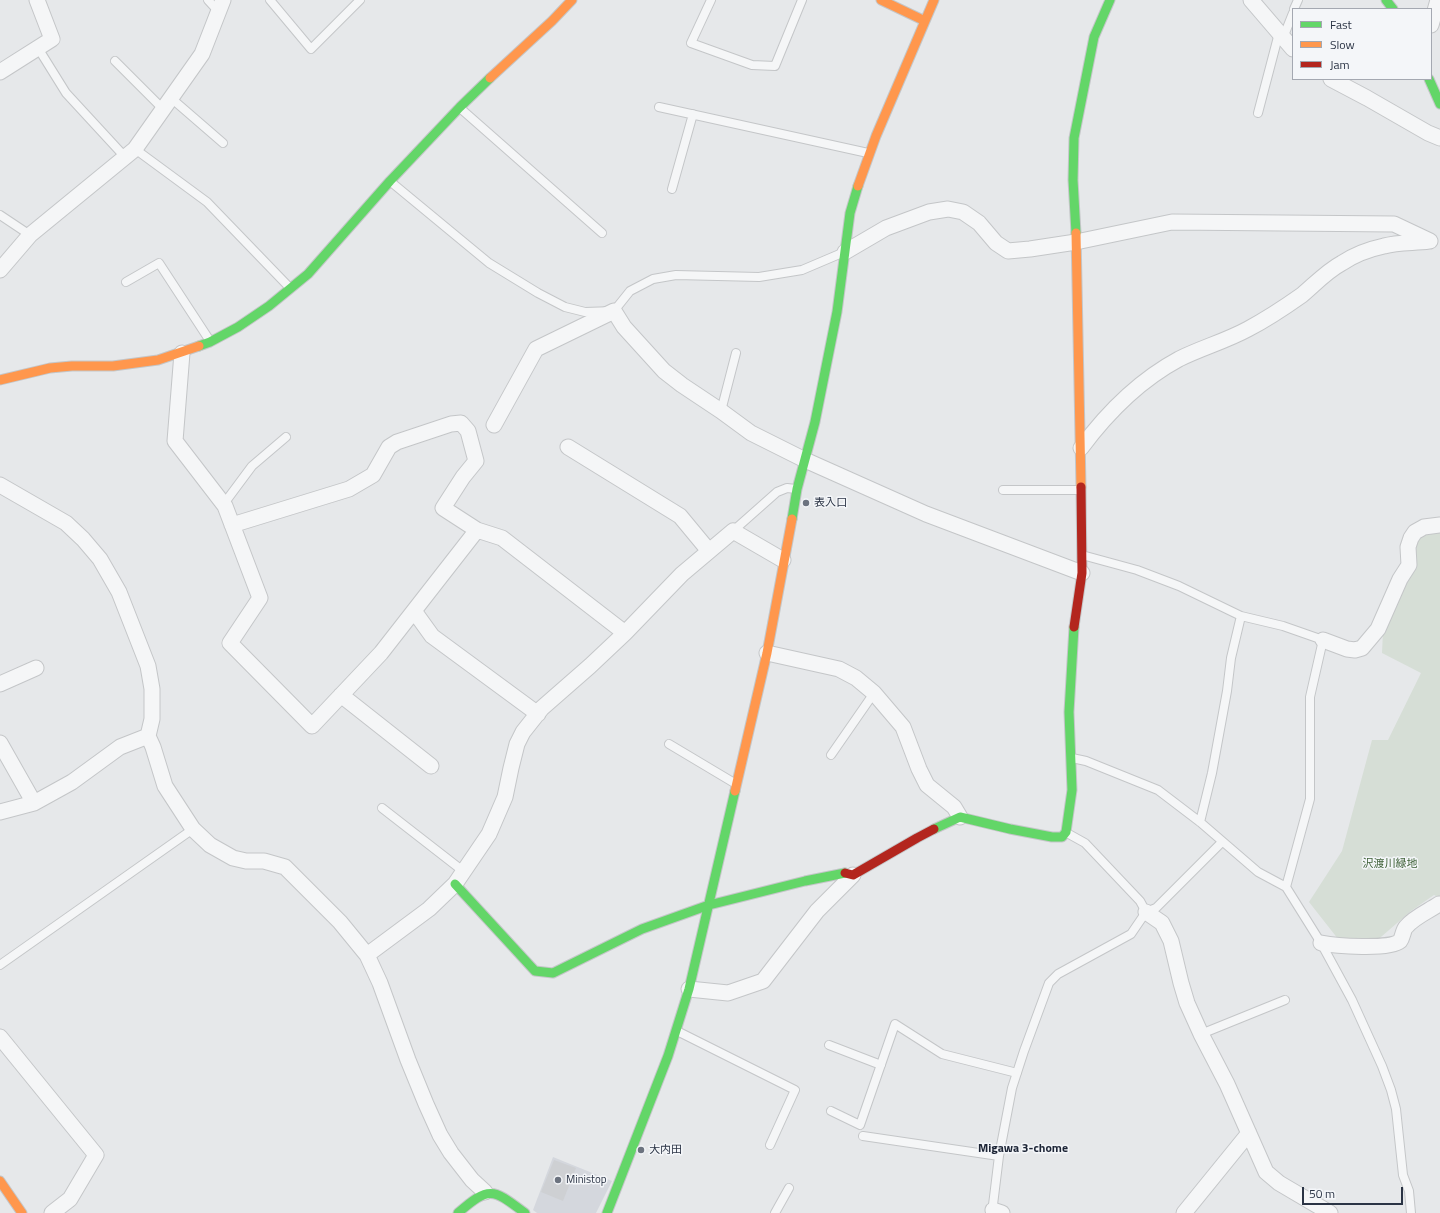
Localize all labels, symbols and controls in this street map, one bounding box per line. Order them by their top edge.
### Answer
legend [1292,8,1432,80]
text: Fast [1330,15,1352,34]
text: Slow [1330,35,1355,54]
text: Jam [1330,55,1350,74]
place label: 表入口 [814,496,847,510]
marker: 表入口 [801,498,811,508]
park label: 沢渡川緑地 [1363,857,1417,871]
district label: Migawa 3-chome [978,1142,1068,1156]
place label: 大内田 [649,1143,682,1157]
marker: 大内田 [636,1145,646,1155]
place label: Ministop [566,1173,607,1187]
marker: Ministop [553,1175,563,1185]
scale bar [1304,1179,1405,1205]
text: 50 m [1309,1184,1335,1203]

